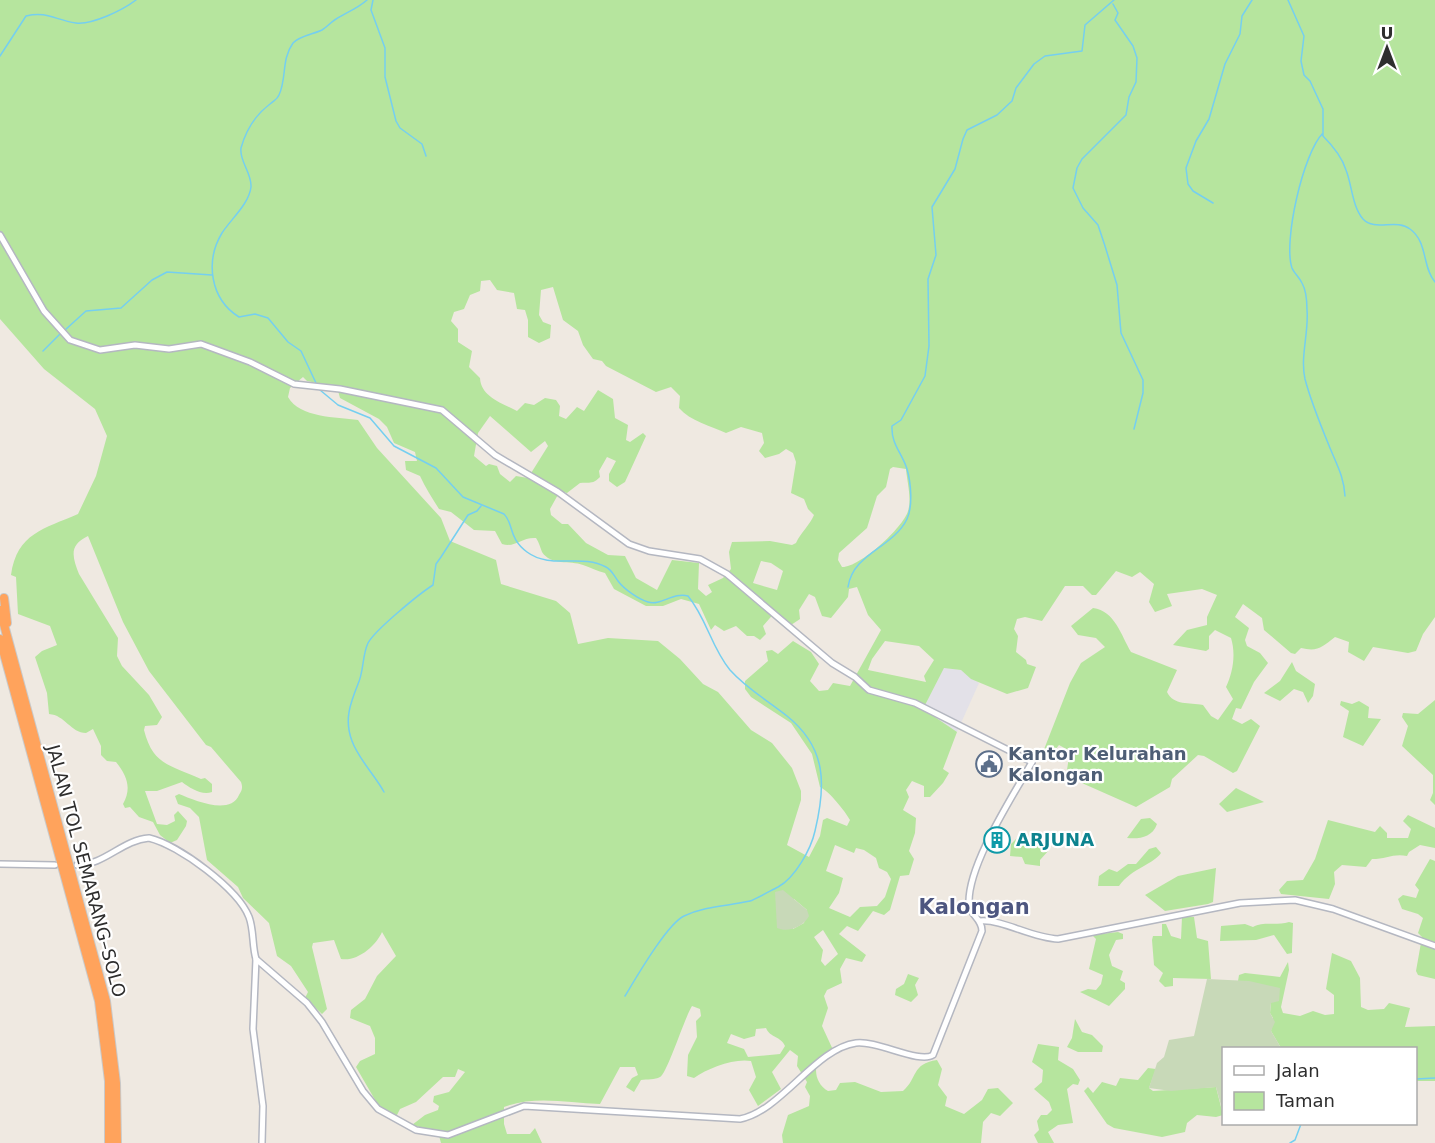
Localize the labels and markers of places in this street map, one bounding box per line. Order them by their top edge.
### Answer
place label: Kantor Kelurahan Kalongan [1008,743,1187,785]
public building icon: Kantor Kelurahan Kalongan [974,749,1004,779]
building icon: ARJUNA [982,825,1012,855]
place label: ARJUNA [1016,829,1094,850]

